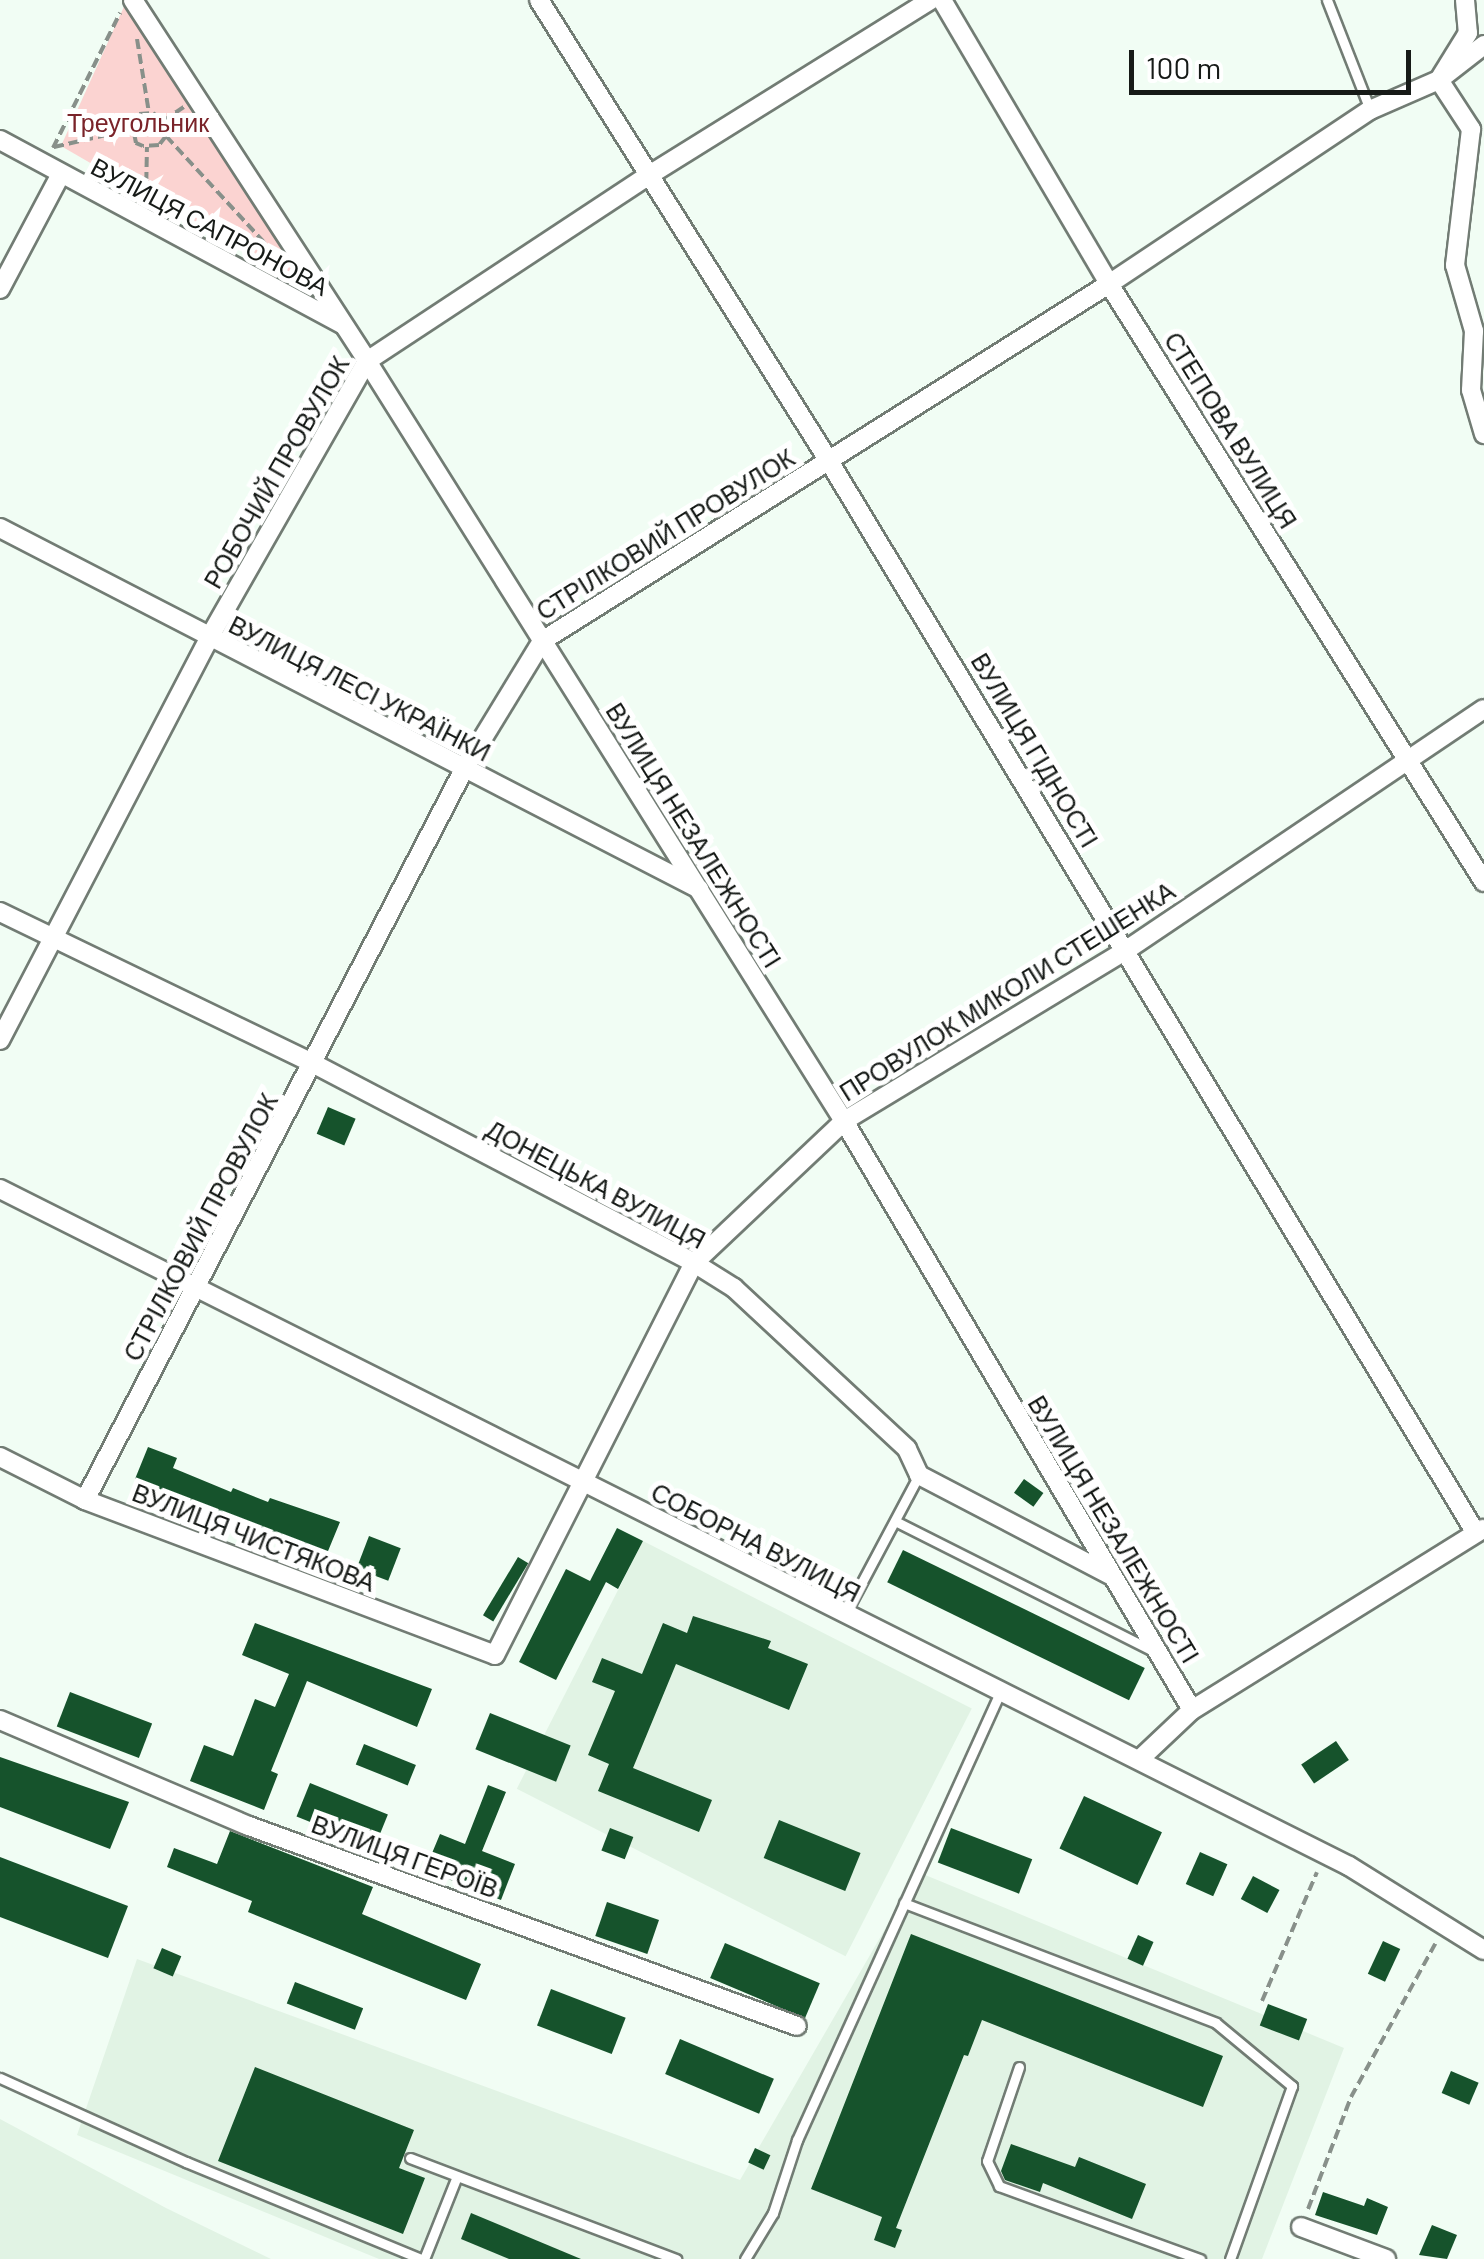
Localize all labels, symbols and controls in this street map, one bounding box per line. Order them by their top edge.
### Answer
scale bar [1134,30,1416,92]
text: 100 m [1146,49,1221,85]
park label: Треугольник [67,107,209,137]
street label: ВУЛИЦЯ САПРОНОВА [86,151,334,301]
street label: СТЕПОВА ВУЛИЦЯ [1158,326,1304,534]
street label: РОБОЧИЙ ПРОВУЛОК [197,351,355,593]
street label: СТРІЛКОВИЙ ПРОВУЛОК [530,442,800,626]
street label: ВУЛИЦЯ ЛЕСІ УКРАЇНКИ [224,609,496,767]
street label: ВУЛИЦЯ ГІДНОСТІ [965,647,1105,853]
street label: ВУЛИЦЯ НЕЗАЛЕЖНОСТІ [600,697,788,973]
street label: ПРОВУЛОК МИКОЛИ СТЕШЕНКА [834,875,1180,1107]
street label: СТРІЛКОВИЙ ПРОВУЛОК [117,1088,283,1366]
street label: ДОНЕЦЬКА ВУЛИЦЯ [481,1113,711,1255]
street label: ВУЛИЦЯ НЕЗАЛЕЖНОСТІ [1022,1390,1206,1668]
street label: СОБОРНА ВУЛИЦЯ [646,1476,866,1608]
street label: ВУЛИЦЯ ЧИСТЯКОВА [128,1477,380,1597]
street label: ВУЛИЦЯ ГЕРОЇВ [308,1808,502,1904]

